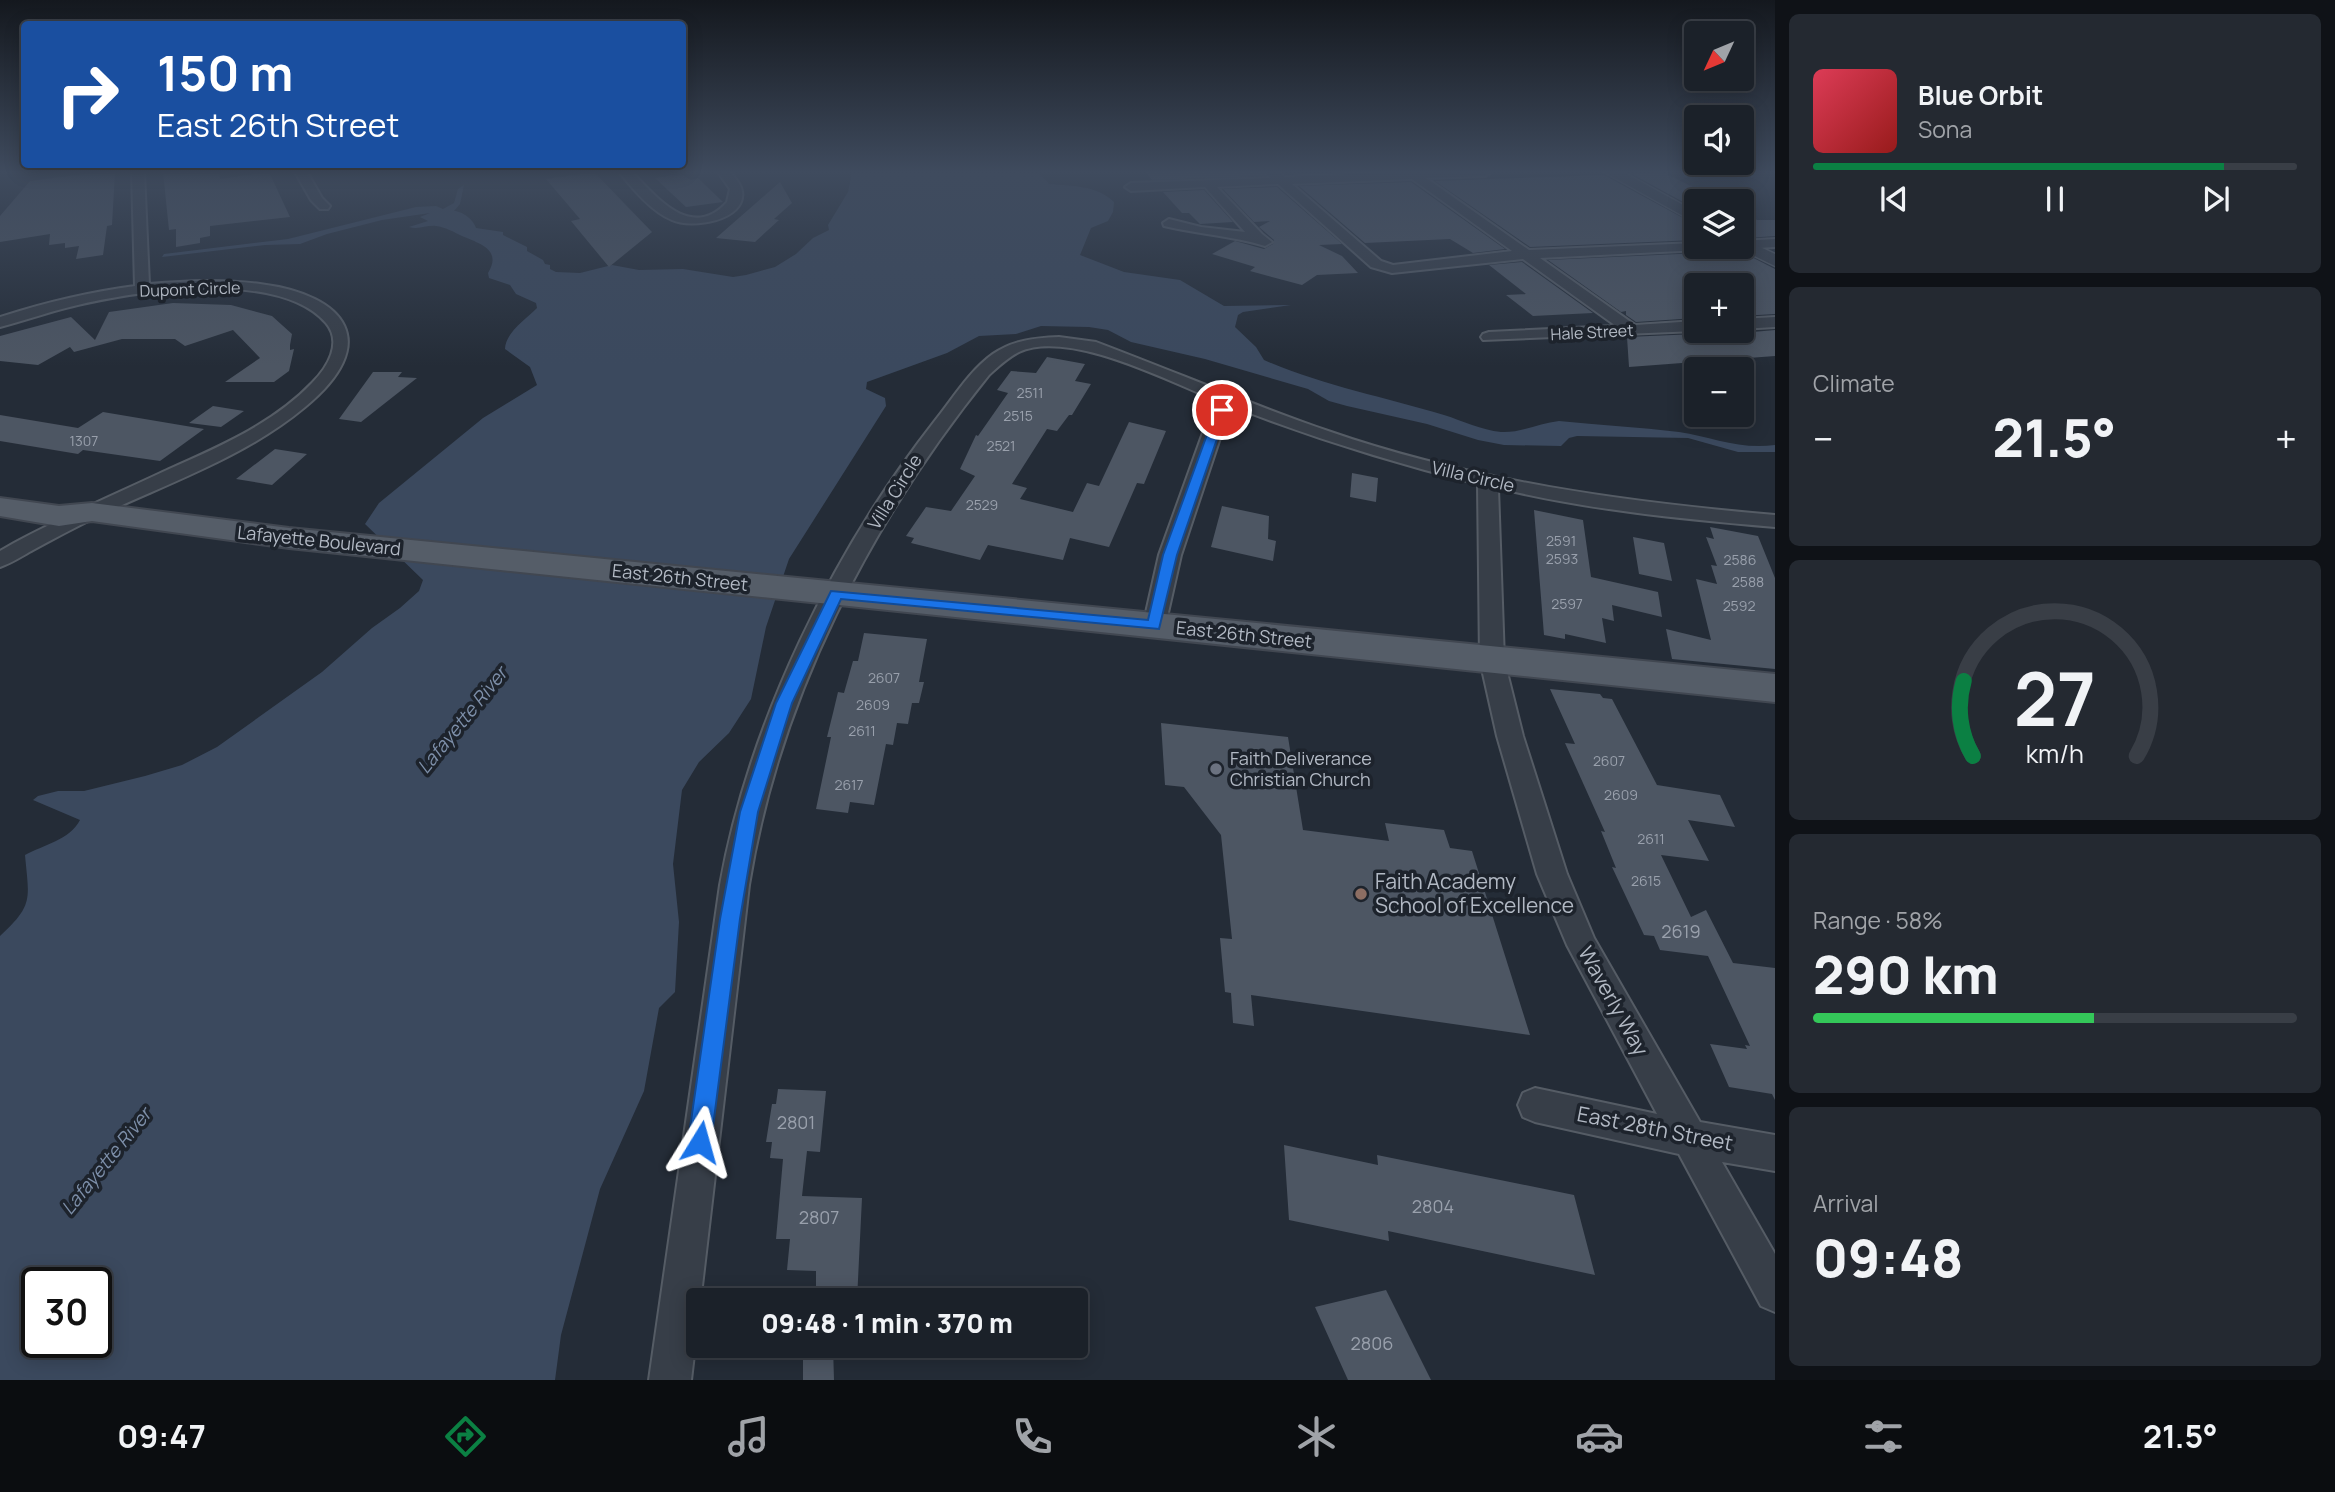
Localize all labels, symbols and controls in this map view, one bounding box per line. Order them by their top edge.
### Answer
north arrow [1684,21,1754,91]
map controls [1684,21,1754,427]
text: 150 m [157,39,293,106]
icon: right [42,49,133,140]
text: Blue Orbit [1918,77,2043,113]
text: East 26th Street [157,103,399,147]
button: sound [1684,105,1754,175]
text: Sona [1918,113,1972,145]
icon: previous [1875,180,1913,218]
icon: pause [2036,180,2074,218]
icon: next [2197,180,2235,218]
button: layers [1684,189,1754,259]
button: + [1684,273,1754,343]
street label: Dupont Circle [139,276,241,302]
street label: Hale Street [1550,319,1634,345]
button: − [1684,357,1754,427]
text: Climate [1813,367,1895,399]
pin [1192,380,1252,440]
house number: 2511 [1017,383,1044,402]
icon: arrive [1203,391,1241,429]
text: 21.5° [1993,402,2116,473]
house number: 2515 [1003,406,1033,425]
text: − [1813,412,1834,464]
text: + [2275,412,2297,464]
house number: 1307 [70,431,98,450]
house number: 2521 [986,436,1016,455]
street label: Villa Circle [862,449,927,534]
street label: Villa Circle [1429,455,1517,497]
house number: 2529 [966,495,998,514]
street label: Lafayette Boulevard [236,519,402,561]
house number: 2591 [1546,531,1576,550]
house number: 2593 [1546,549,1578,568]
house number: 2586 [1724,550,1756,569]
street label: East 26th Street [611,558,749,596]
house number: 2588 [1732,572,1764,591]
house number: 2597 [1551,594,1583,613]
house number: 2592 [1723,596,1755,615]
street label: East 26th Street [1175,615,1313,653]
text: 27 [2014,648,2096,748]
water label: Lafayette River [411,660,514,779]
house number: 2607 [868,668,900,687]
house number: 2609 [856,695,890,714]
house number: 2611 [848,721,876,740]
text: km/h [2026,736,2084,771]
place label: Faith Deliverance Christian Church [1230,746,1372,791]
house number: 2607 [1593,751,1625,770]
marker: Faith Deliverance Christian Church [1208,761,1224,777]
house number: 2617 [835,775,863,794]
house number: 2609 [1604,785,1638,804]
house number: 2611 [1637,829,1665,848]
place label: Faith Academy School of Excellence [1375,867,1574,919]
house number: 2615 [1631,871,1661,890]
marker: Faith Academy School of Excellence [1353,886,1369,902]
text: Range · 58% [1813,904,1943,936]
house number: 2619 [1661,919,1701,943]
text: 290 km [1813,939,1999,1010]
street label: Waverly Way [1572,941,1655,1060]
street label: East 28th Street [1575,1099,1736,1157]
water label: Lafayette River [55,1101,158,1220]
position arrow [663,1105,737,1179]
house number: 2801 [777,1110,815,1134]
text: Arrival [1813,1187,1879,1219]
house number: 2804 [1412,1194,1454,1218]
house number: 2807 [799,1205,839,1229]
text: 09:48 [1813,1222,1963,1293]
speed limit sign: 30 [21,1267,112,1358]
text: 09:48 · 1 min · 370 m [761,1305,1013,1341]
house number: 2806 [1351,1331,1393,1355]
icon: directions [441,1412,490,1461]
icon: music [724,1412,773,1461]
icon: phone [1008,1412,1057,1461]
icon: climate [1292,1412,1341,1461]
icon: car [1575,1412,1624,1461]
icon: filters [1859,1412,1908,1461]
text: 09:47 [117,1414,206,1458]
text: 21.5° [2143,1414,2218,1458]

